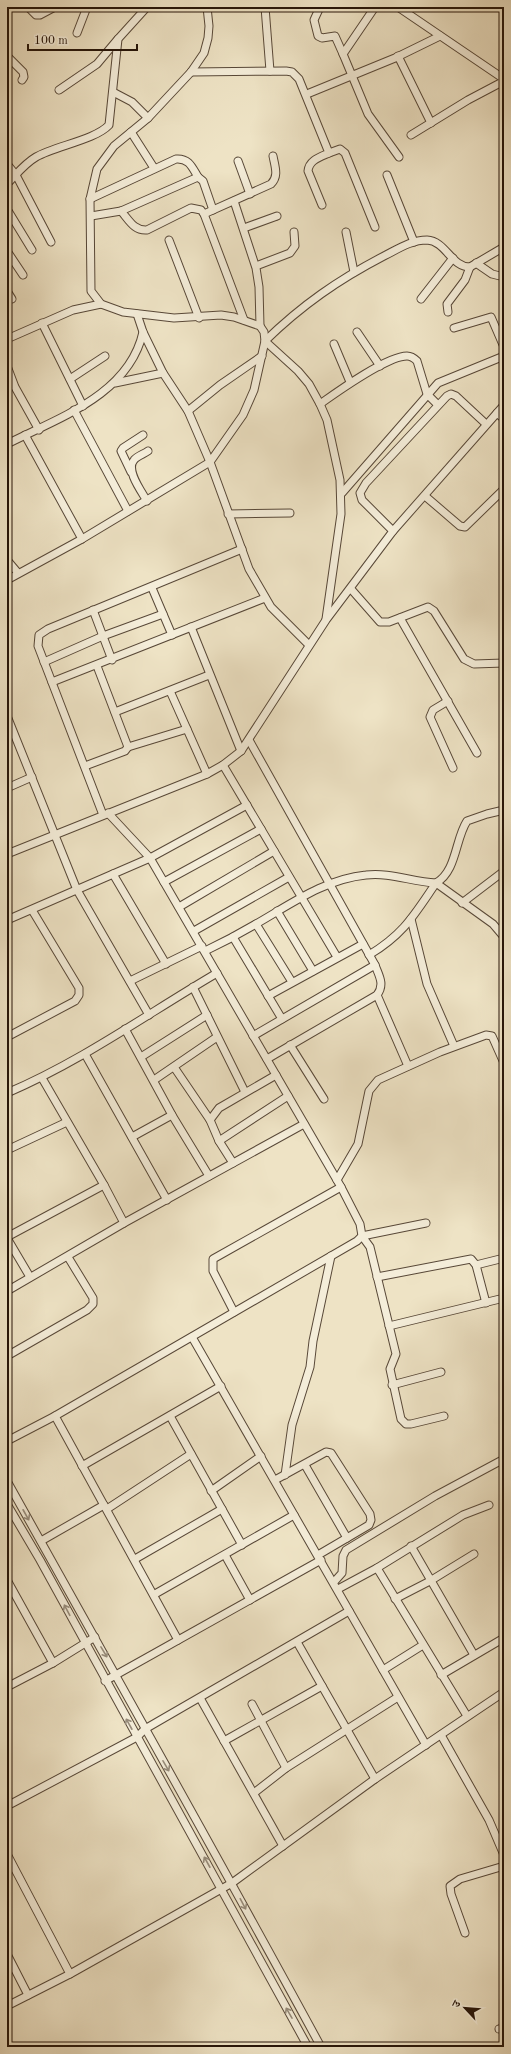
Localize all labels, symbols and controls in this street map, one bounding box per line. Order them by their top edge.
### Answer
scale bar [28,26,137,52]
text: 100 m [34,35,68,47]
one-way arrow [23,1508,30,1520]
one-way arrow [62,1604,70,1616]
one-way arrow [100,1646,108,1658]
one-way arrow [125,1718,133,1730]
one-way arrow [162,1760,170,1772]
one-way arrow [202,1856,210,1868]
one-way arrow [240,1898,248,1910]
north arrow [445,1988,485,2028]
text: उ [451,1998,464,2010]
one-way arrow [284,2007,292,2019]

